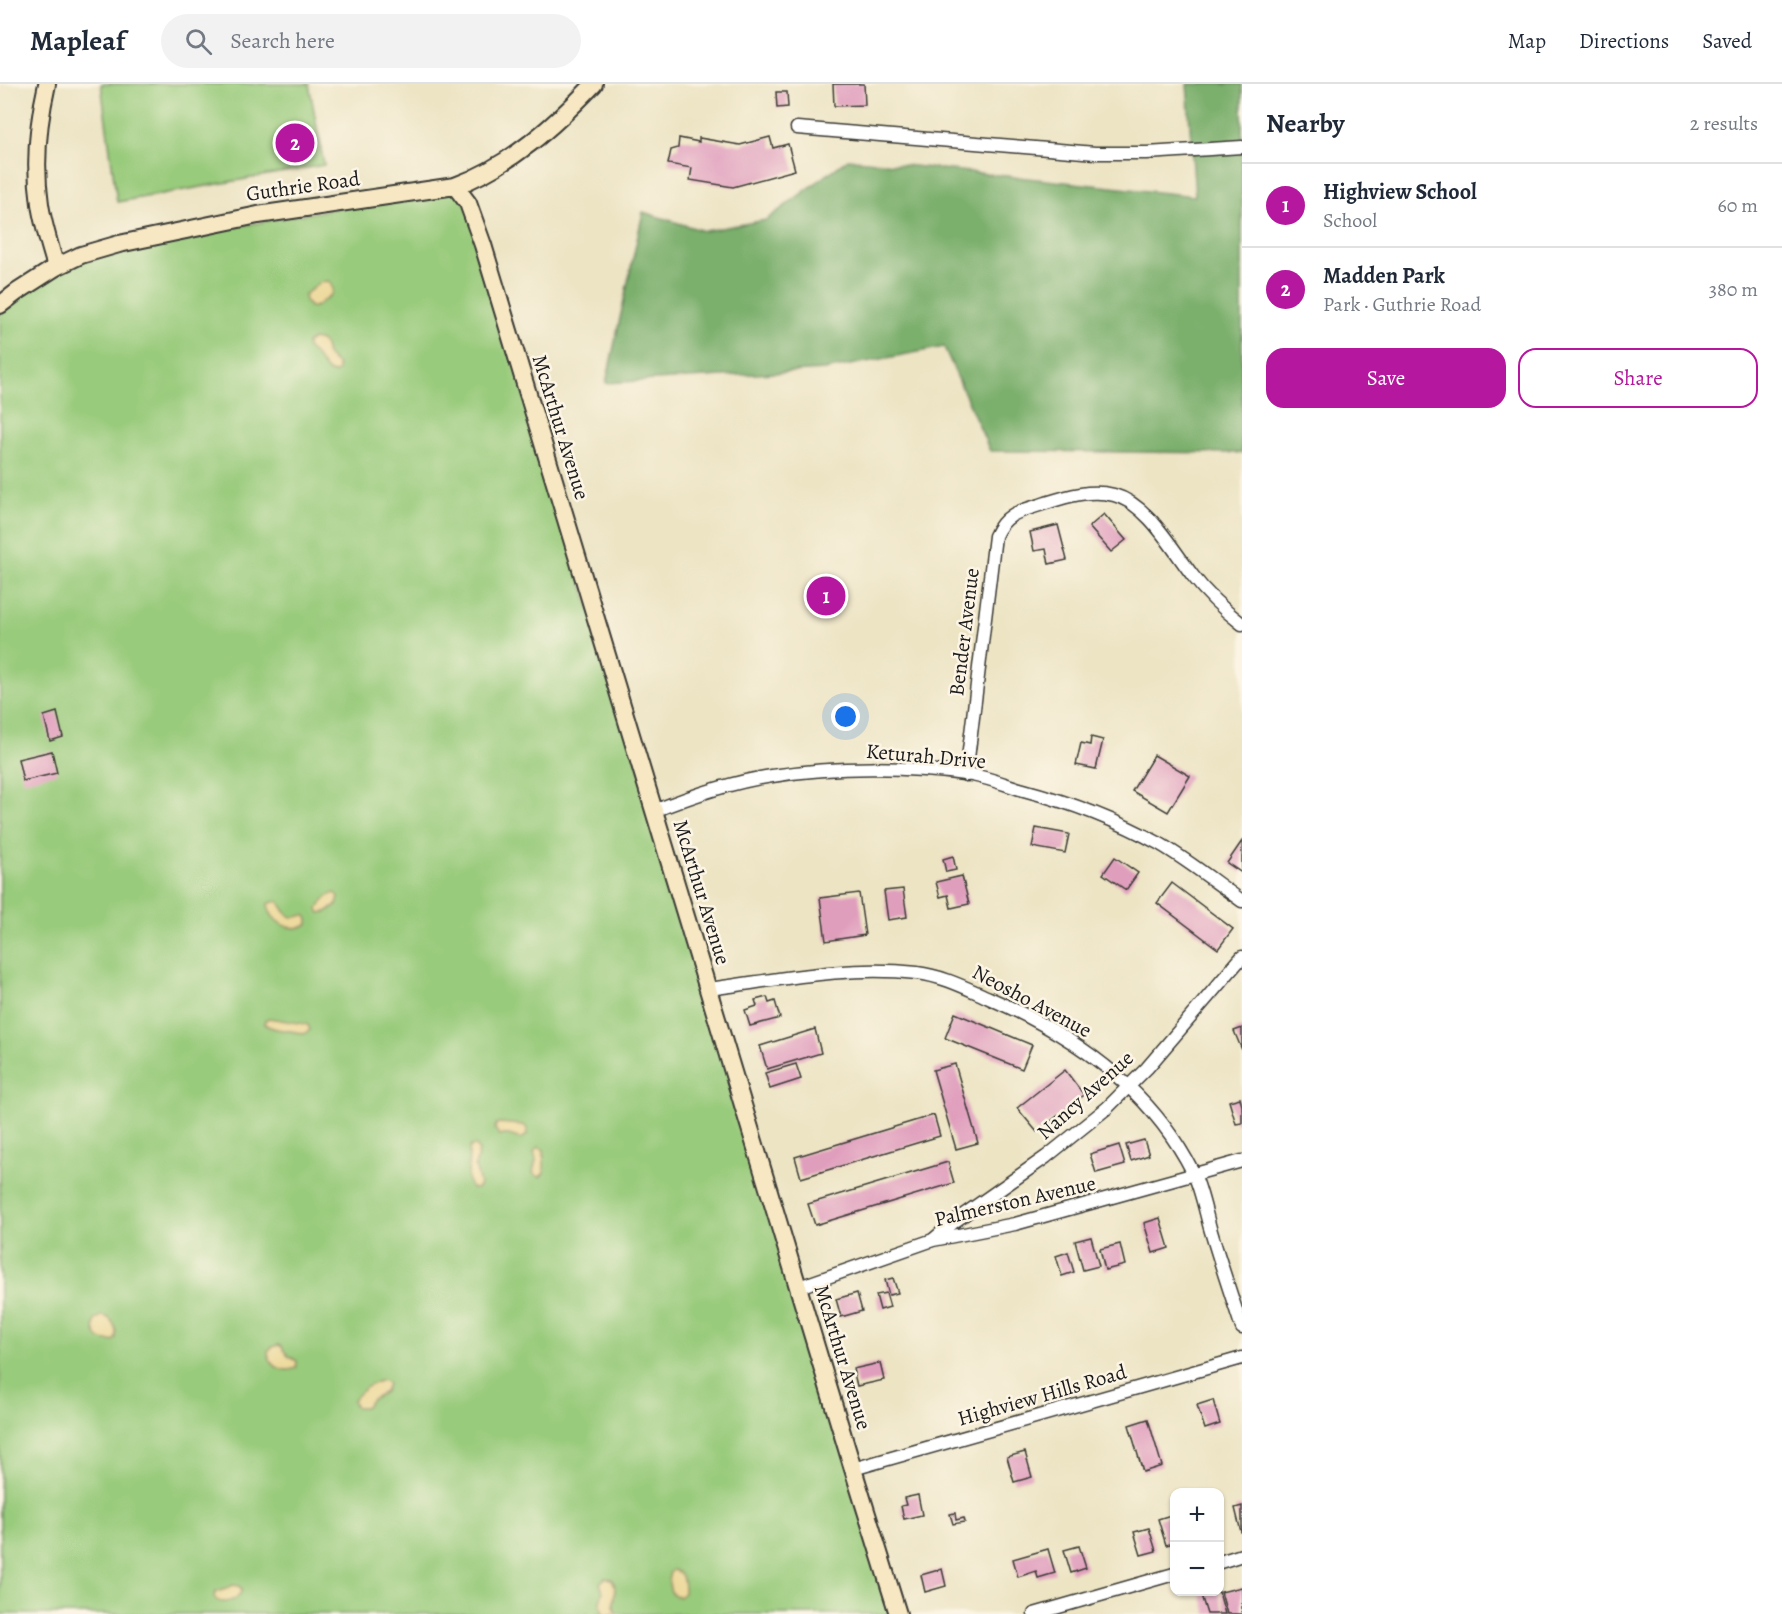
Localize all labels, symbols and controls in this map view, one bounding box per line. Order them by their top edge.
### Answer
search box [161,14,581,68]
text: Mapleaf [30,22,125,60]
icon: search [182,25,215,58]
text: Search here [230,26,335,56]
text: Map [1508,27,1546,55]
text: Directions [1579,27,1669,55]
text: Saved [1702,27,1752,55]
text: Nearby [1266,106,1345,141]
text: 2 results [1690,110,1758,137]
pin: 2 [276,120,314,166]
street label: Guthrie Road [244,164,362,208]
text: Highview School [1323,177,1477,207]
text: 1 [1282,192,1289,219]
text: 60 m [1718,192,1758,219]
text: School [1323,207,1377,234]
text: Madden Park [1323,261,1445,291]
text: 2 [1281,276,1290,303]
text: 380 m [1709,276,1758,303]
text: Park · Guthrie Road [1323,291,1481,318]
button: Save [1266,348,1506,408]
button: Share [1518,348,1758,408]
street label: McArthur Avenue [526,351,596,503]
street label: Bender Avenue [942,566,986,698]
pin: 1 [806,574,846,618]
your location [831,702,860,731]
street label: Keturah Drive [865,737,987,775]
street label: McArthur Avenue [667,816,737,968]
street label: Neosho Avenue [967,958,1097,1044]
street label: Nancy Avenue [1031,1044,1139,1146]
street label: Palmerston Avenue [931,1169,1099,1233]
street label: McArthur Avenue [808,1281,878,1433]
street label: Highview Hills Road [954,1357,1130,1433]
map controls [1170,1488,1224,1596]
button: + [1170,1488,1224,1542]
button: − [1170,1542,1224,1596]

